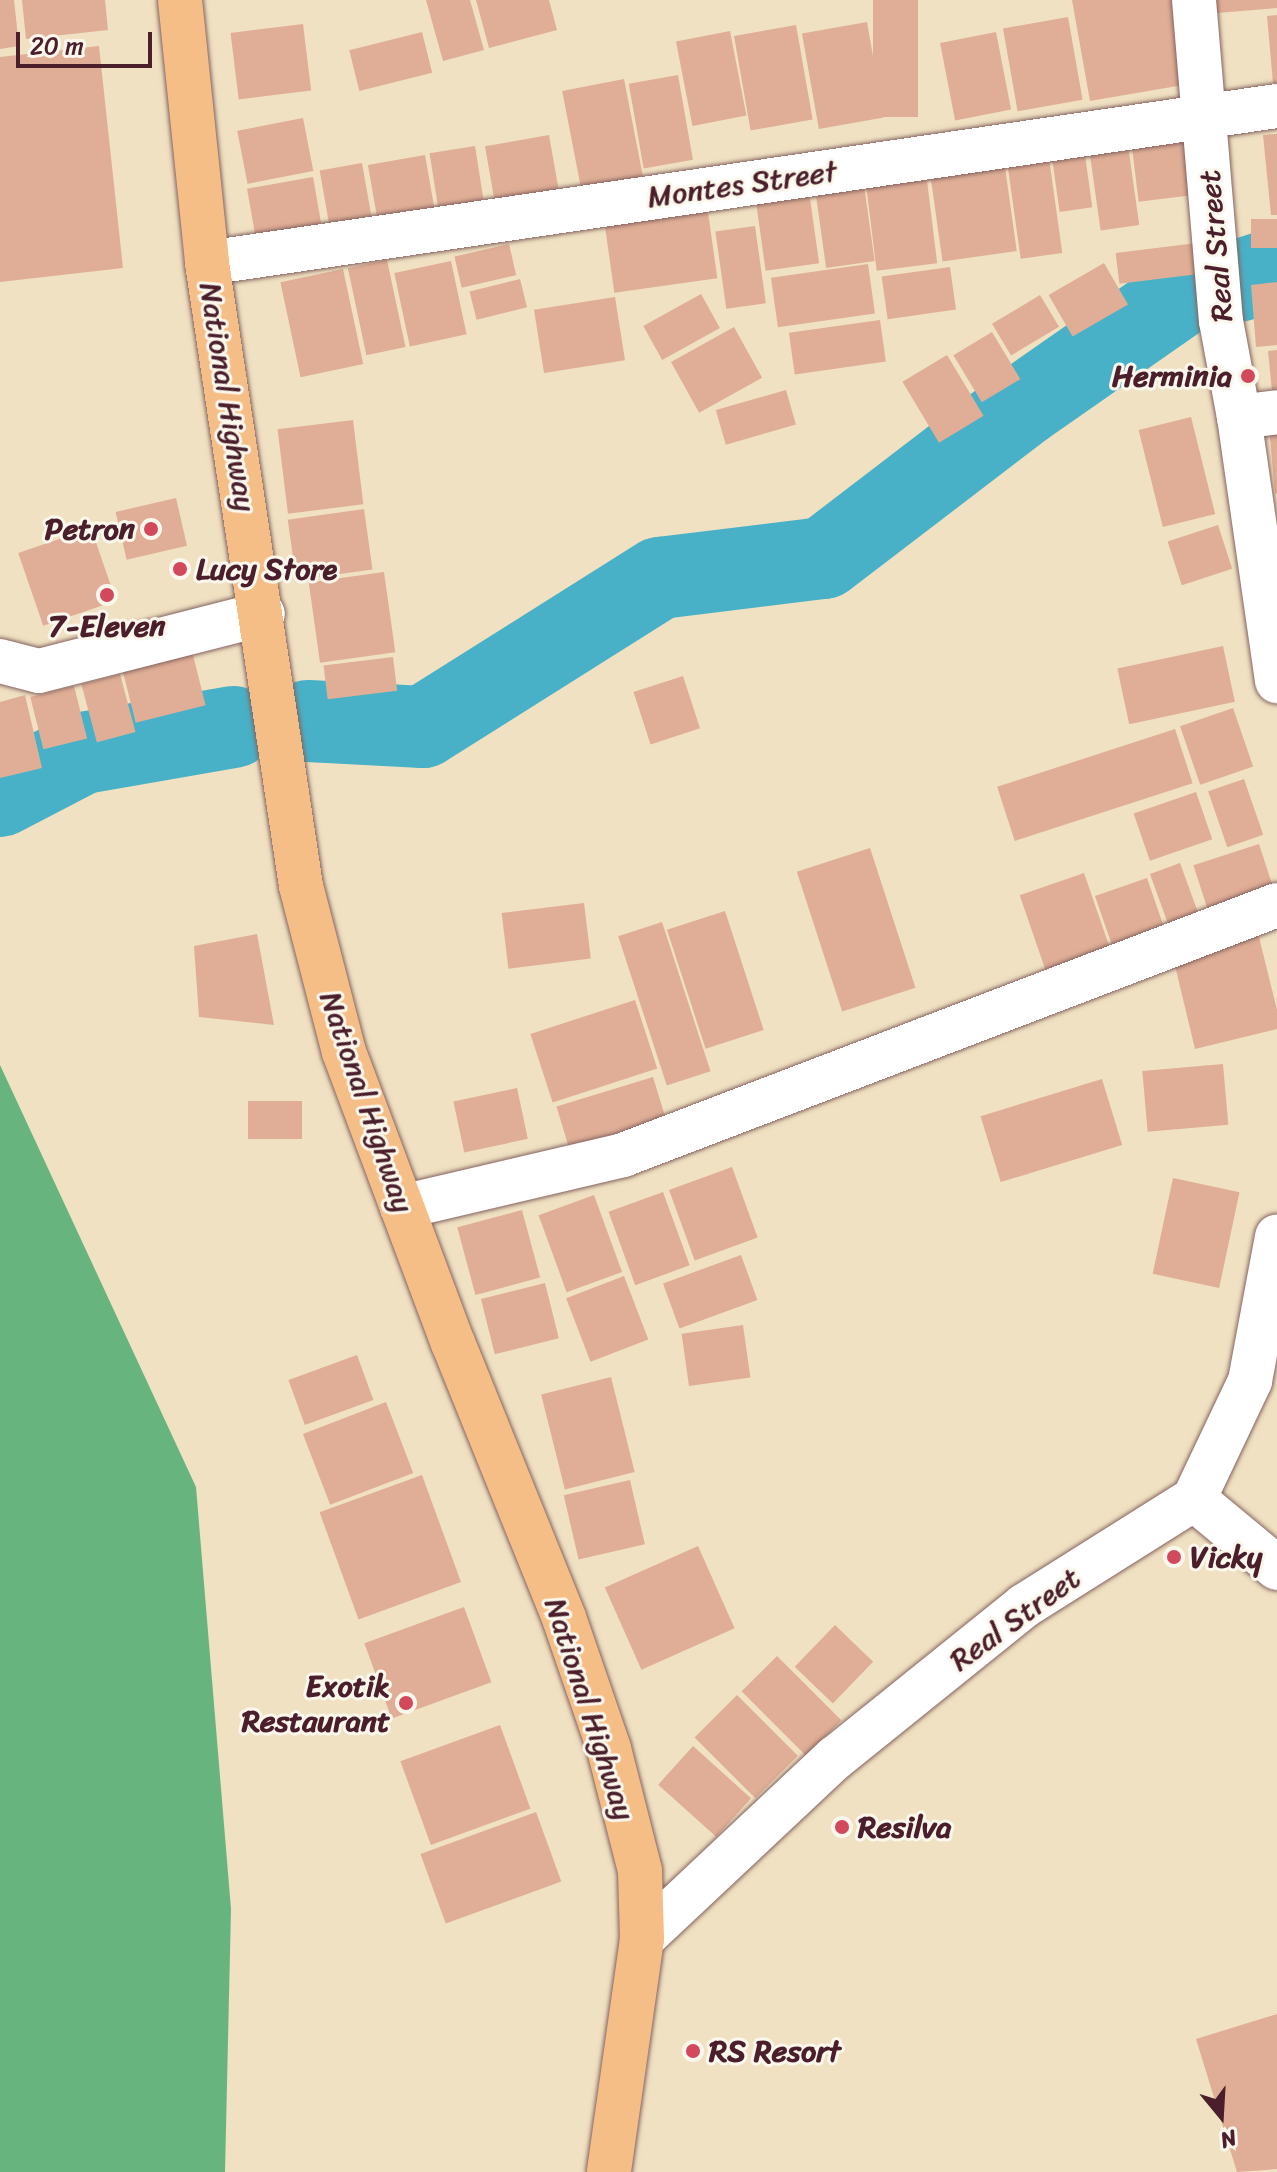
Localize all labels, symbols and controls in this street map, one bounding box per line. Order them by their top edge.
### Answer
scale bar [20,16,156,66]
text: 20 m [30,25,84,67]
street label: Montes Street [645,153,839,215]
street label: Real Street [1191,169,1241,323]
street label: National Highway [192,280,264,514]
place label: Herminia [1112,358,1232,394]
marker: Herminia [1239,367,1257,385]
place label: Petron [44,511,135,547]
marker: Petron [142,520,160,538]
place label: Lucy Store [196,551,339,587]
marker: Lucy Store [171,560,189,578]
marker: 7-Eleven [98,586,116,604]
place label: 7-Eleven [48,608,166,644]
street label: National Highway [312,987,422,1217]
place label: Vicky [1190,1539,1262,1575]
marker: Vicky [1165,1548,1183,1566]
street label: Real Street [943,1560,1087,1678]
street label: National Highway [537,1593,643,1825]
place label: Exotik Restaurant [242,1668,390,1738]
marker: Exotik Restaurant [397,1694,415,1712]
place label: Resilva [858,1809,951,1845]
marker: Resilva [833,1818,851,1836]
place label: RS Resort [709,2033,841,2069]
marker: RS Resort [684,2042,702,2060]
north arrow [1181,2076,1261,2156]
text: N [1215,2118,1242,2160]

